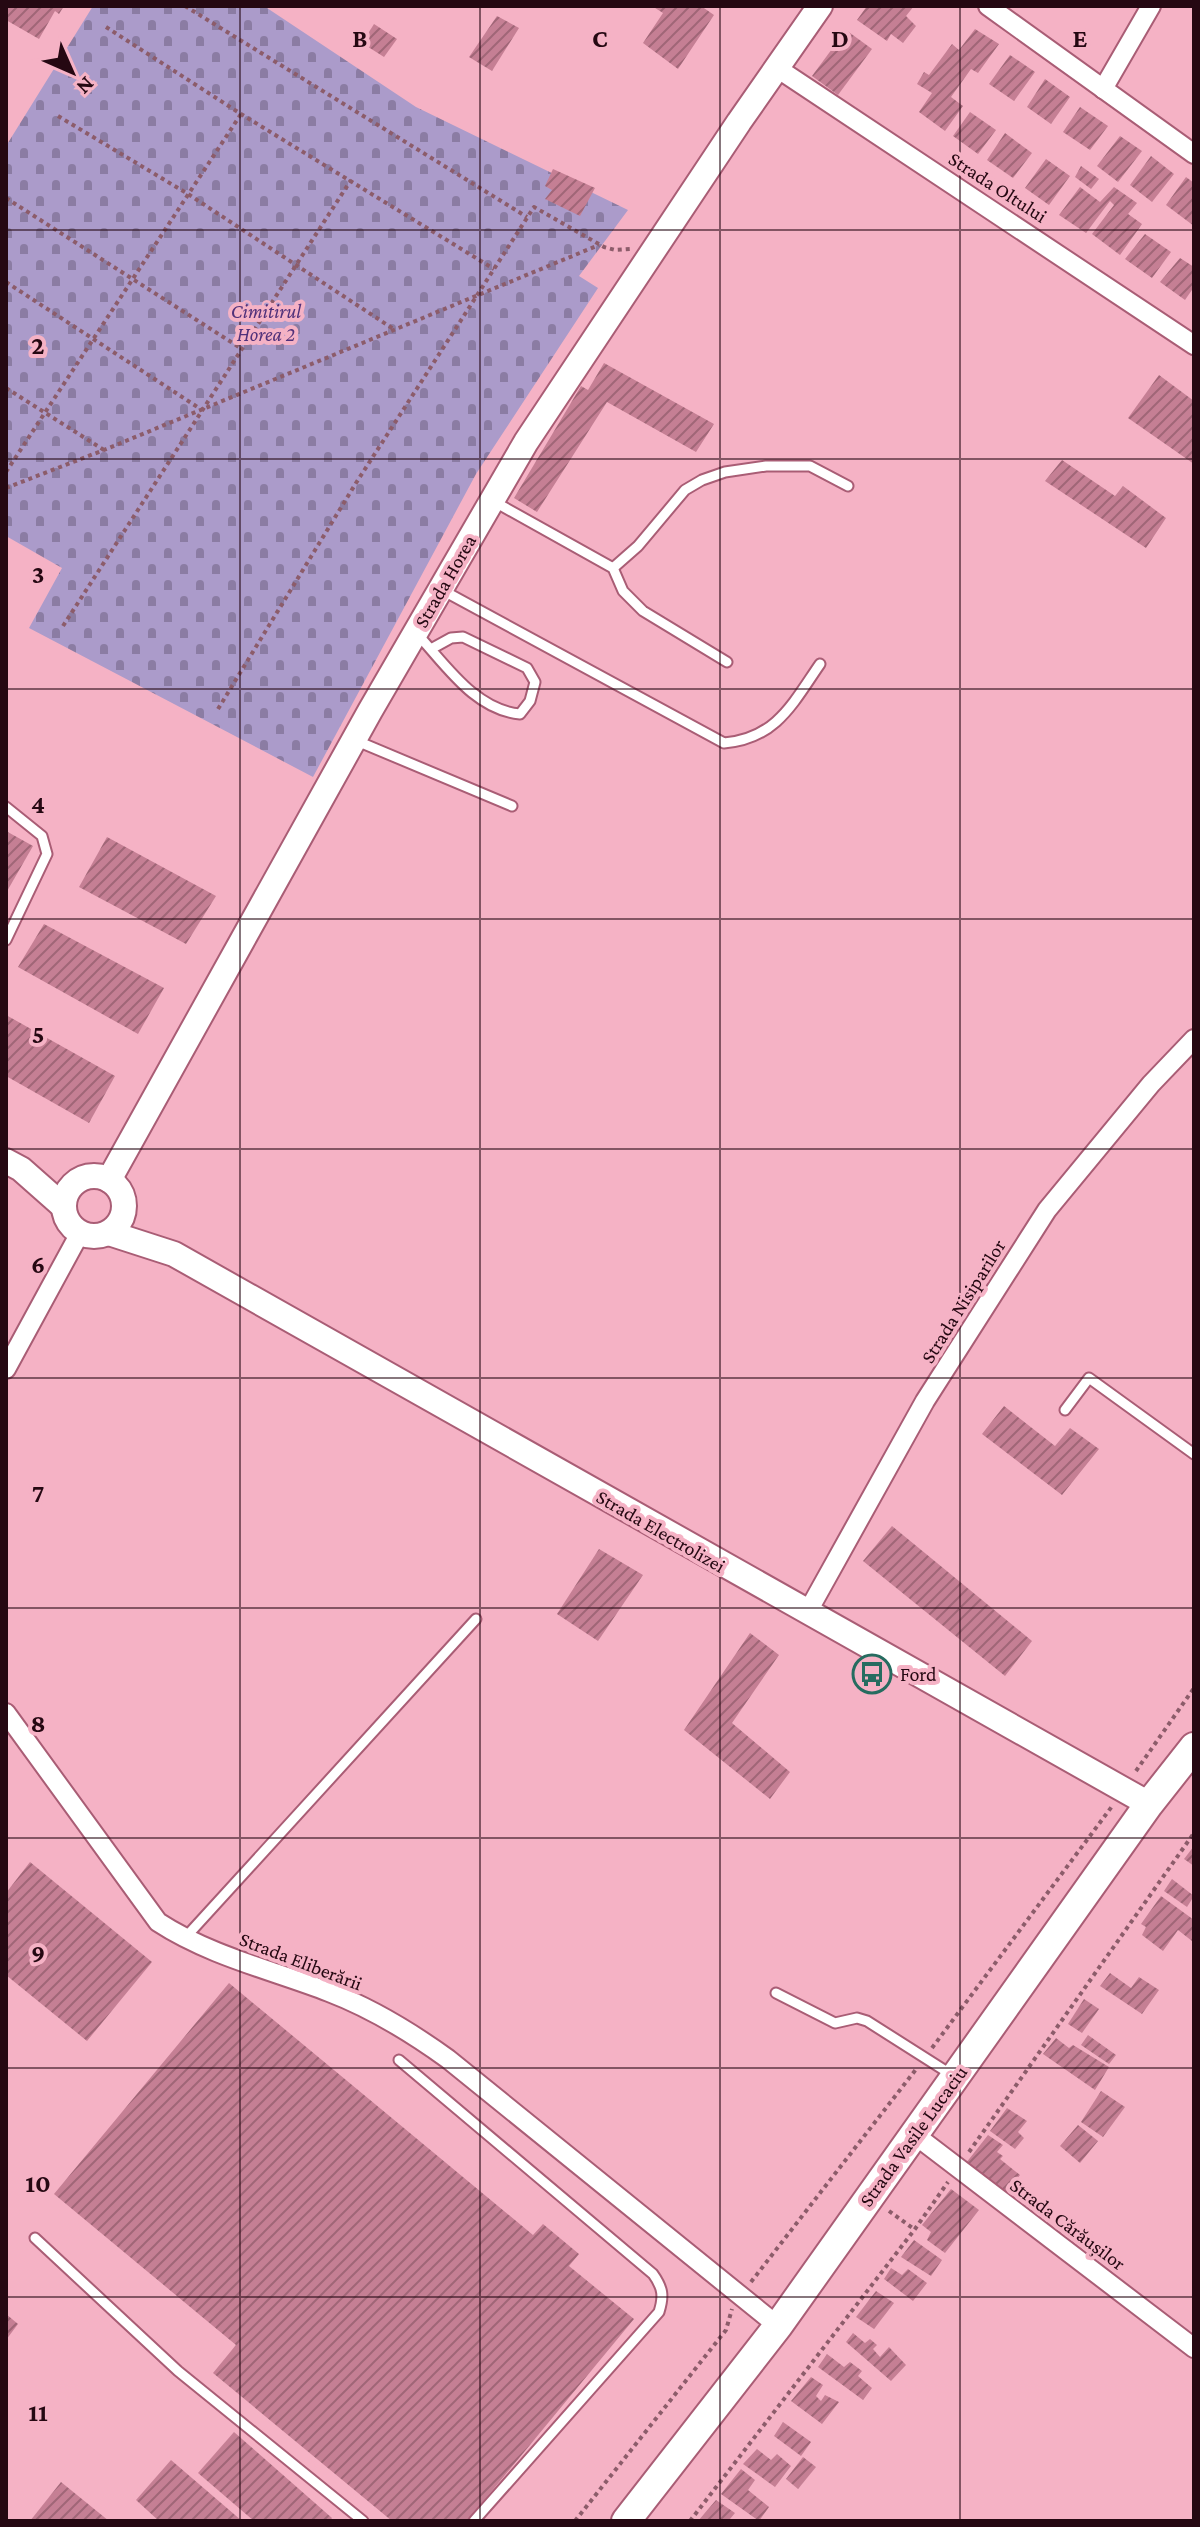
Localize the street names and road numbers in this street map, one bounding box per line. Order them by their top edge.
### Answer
street label: Strada Oltului [945,147,1051,227]
street label: Strada Horea [410,531,480,631]
street label: Strada Nisiparilor [916,1235,1011,1367]
street label: Strada Electrolizei [593,1485,729,1577]
street label: Strada Eliberării [237,1928,365,1994]
street label: Strada Vasile Lucaciu [855,2061,972,2211]
street label: Strada Cărăușilor [1005,2174,1130,2276]

